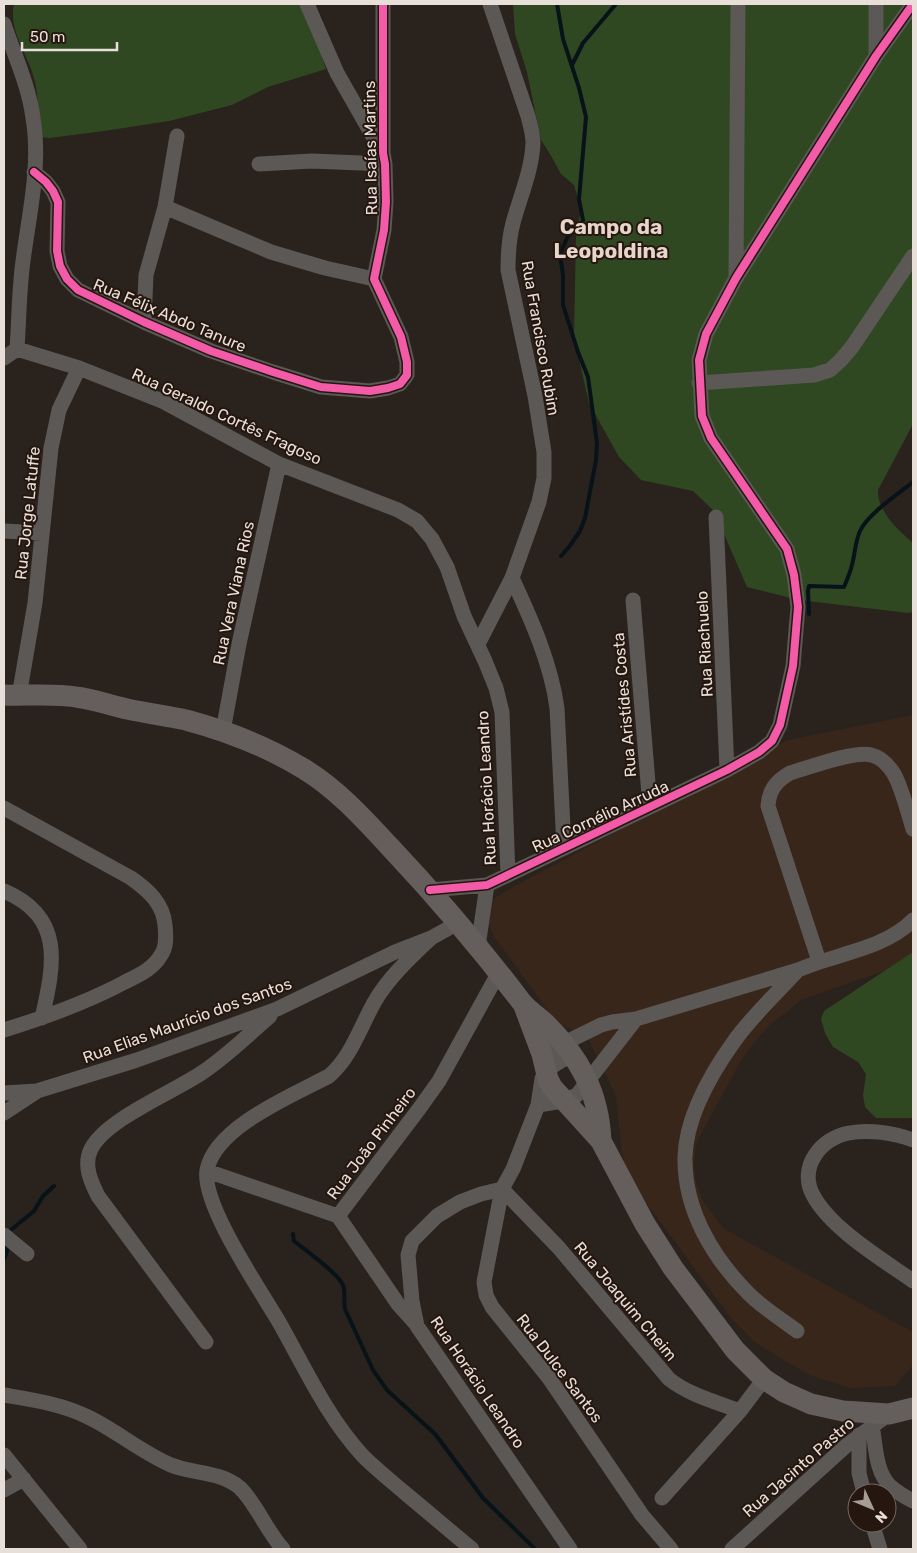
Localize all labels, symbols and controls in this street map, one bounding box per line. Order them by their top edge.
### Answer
scale bar [22,20,118,52]
text: 50 m [30,28,65,46]
street label: Rua Isaías Martins [360,81,381,215]
district label: Campo da Leopoldina [554,214,668,263]
street label: Rua Francisco Rubim [518,259,563,417]
street label: Rua Félix Abdo Tanure [91,275,249,356]
street label: Rua Geraldo Cortês Fragoso [129,364,325,469]
street label: Rua Jorge Latuffe [11,445,44,581]
street label: Rua Vera Viana Rios [209,519,258,667]
street label: Rua Riachuelo [692,590,717,698]
street label: Rua Aristídes Costa [609,632,640,778]
street label: Rua Horácio Leandro [473,710,500,866]
street label: Rua Cornélio Arruda [529,776,672,856]
street label: Rua Elias Maurício dos Santos [80,974,294,1067]
street label: Rua João Pinheiro [323,1083,420,1203]
street label: Rua Joaquim Cheim [570,1238,681,1365]
street label: Rua Dulce Santos [513,1310,607,1426]
street label: Rua Horácio Leandro [426,1313,529,1452]
street label: Rua Jacinto Pastro [739,1414,858,1521]
north arrow [847,1483,897,1533]
text: N [871,1507,891,1526]

